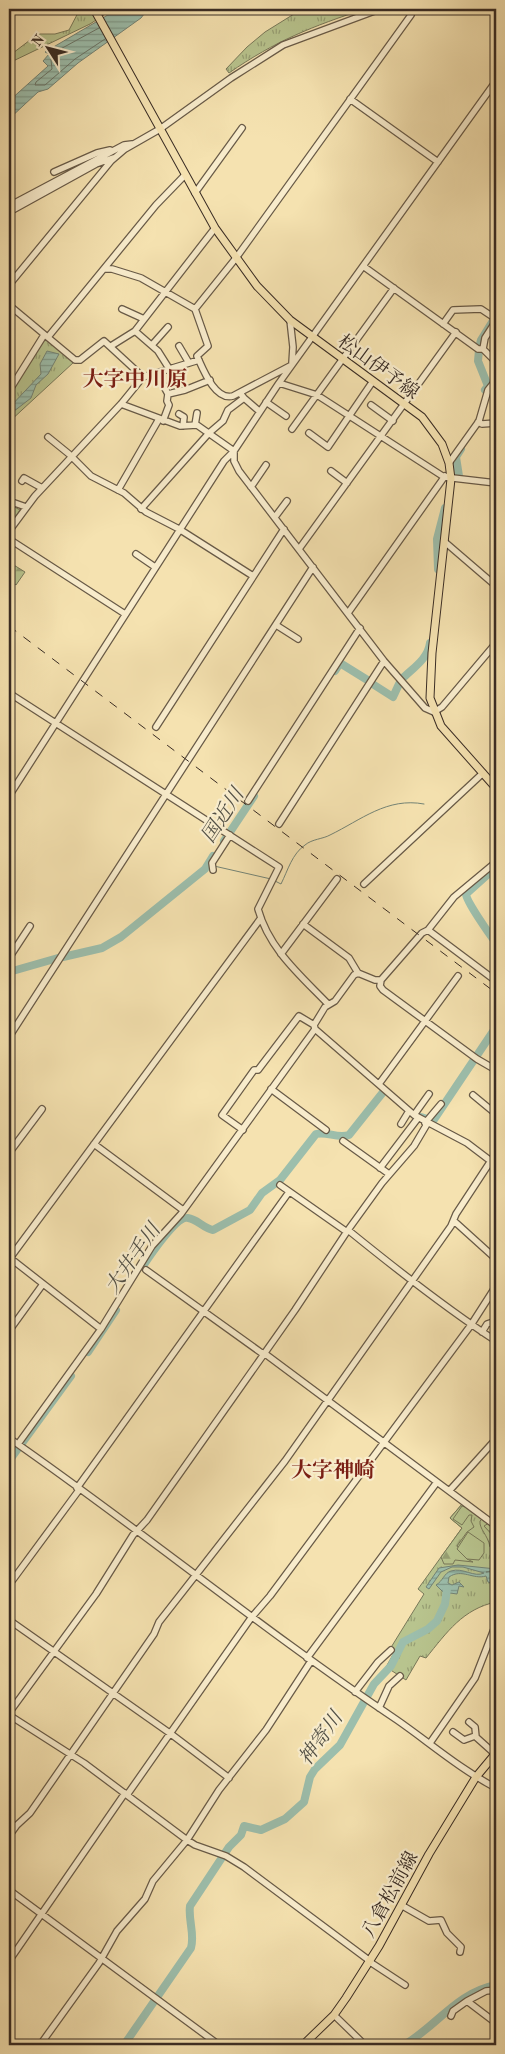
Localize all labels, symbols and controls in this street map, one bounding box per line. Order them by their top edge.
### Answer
north arrow [22,22,72,72]
text: N [29,32,47,49]
street label: 松山伊予線 [334,331,423,404]
district label: 大字中川原 [83,368,188,391]
water label: 国近川 [197,783,249,847]
water label: 大井手川 [101,1218,166,1298]
district label: 大字神崎 [291,1458,375,1482]
water label: 神寄川 [295,1706,348,1769]
street label: 八倉松前線 [358,1848,423,1941]

